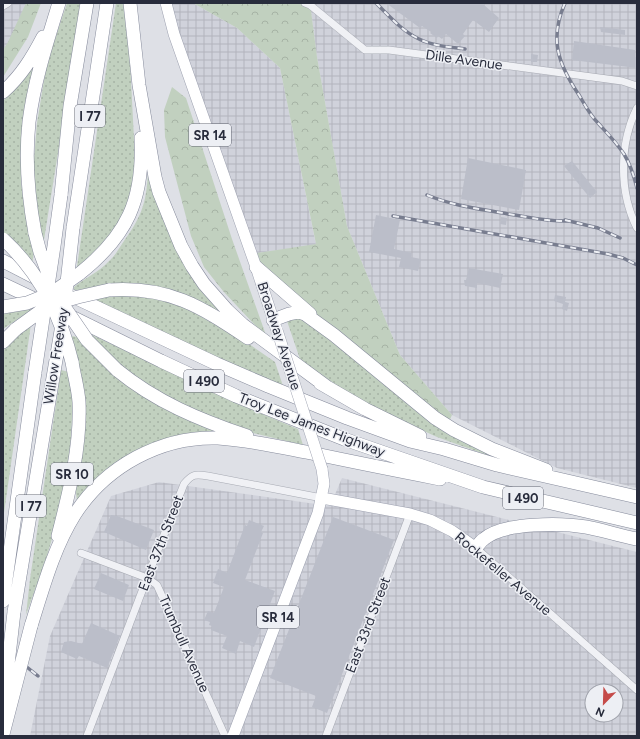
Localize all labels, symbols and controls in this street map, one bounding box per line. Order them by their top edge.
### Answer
street label: Dille Avenue [424,46,504,74]
road number: I 77 [75,105,105,127]
road number: SR 14 [189,124,231,146]
street label: Broadway Avenue [253,280,305,393]
street label: Willow Freeway [40,306,72,406]
road number: I 490 [184,370,224,392]
street label: Troy Lee James Highway [236,389,388,461]
road number: SR 10 [51,463,93,485]
road number: I 490 [503,487,543,509]
street label: East 37th Street [135,493,187,593]
road number: I 77 [16,495,46,517]
street label: Rockefeller Avenue [451,529,555,620]
street label: East 33rd Street [342,575,394,675]
street label: Trumbull Avenue [155,593,213,696]
road number: SR 14 [257,606,299,628]
north arrow [584,683,624,723]
text: N [594,704,607,719]

